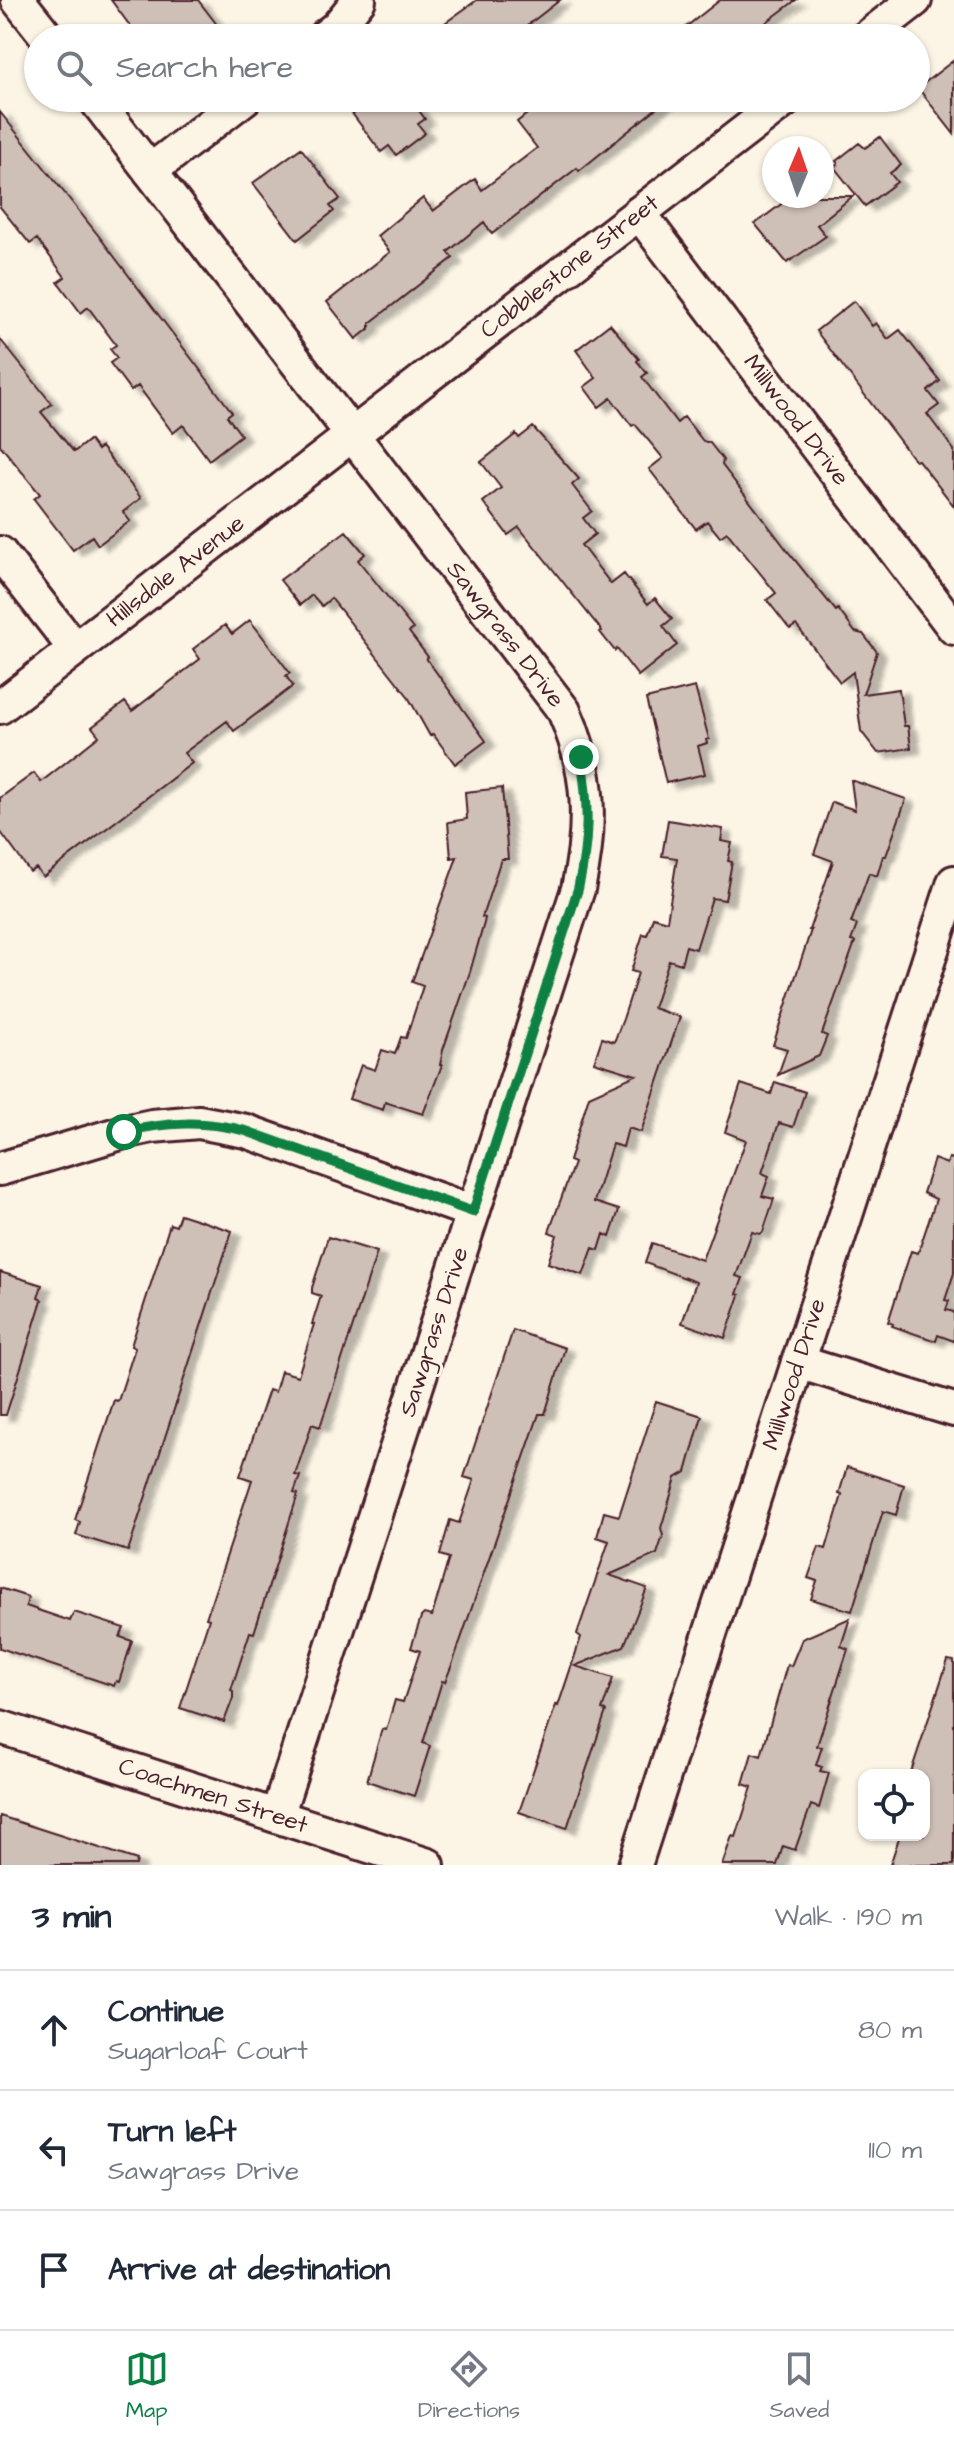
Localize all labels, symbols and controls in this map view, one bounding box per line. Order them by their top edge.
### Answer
search box [24,24,930,112]
icon: search [52,46,96,90]
text: Search here [116,47,293,89]
north arrow [762,136,834,208]
street label: Cobblestone Street [473,186,667,347]
street label: Millwood Drive [735,347,857,493]
street label: Hillsdale Avenue [99,507,252,636]
street label: Sawgrass Drive [438,554,573,715]
route end [563,739,599,775]
route start [106,1114,142,1150]
street label: Sawgrass Drive [391,1243,478,1421]
street label: Millwood Drive [754,1294,835,1454]
street label: Coachmen Street [114,1749,312,1842]
map controls [858,1769,930,1841]
button: locate [858,1769,930,1841]
text: 3 min [32,1893,112,1941]
text: Walk · 190 m [775,1899,922,1935]
text: Continue [108,1991,224,2033]
icon: ahead [32,2008,76,2052]
text: 80 m [858,2012,922,2048]
text: Sugarloaf Court [108,2033,308,2069]
text: Turn left [108,2111,236,2153]
icon: left [32,2128,76,2172]
text: 110 m [868,2132,922,2168]
text: Sawgrass Drive [108,2153,299,2189]
icon: arrive [32,2248,76,2292]
text: Arrive at destination [108,2249,390,2291]
tab: Map [125,2347,169,2426]
tab: Directions [418,2347,520,2426]
tab: Saved [769,2347,829,2426]

